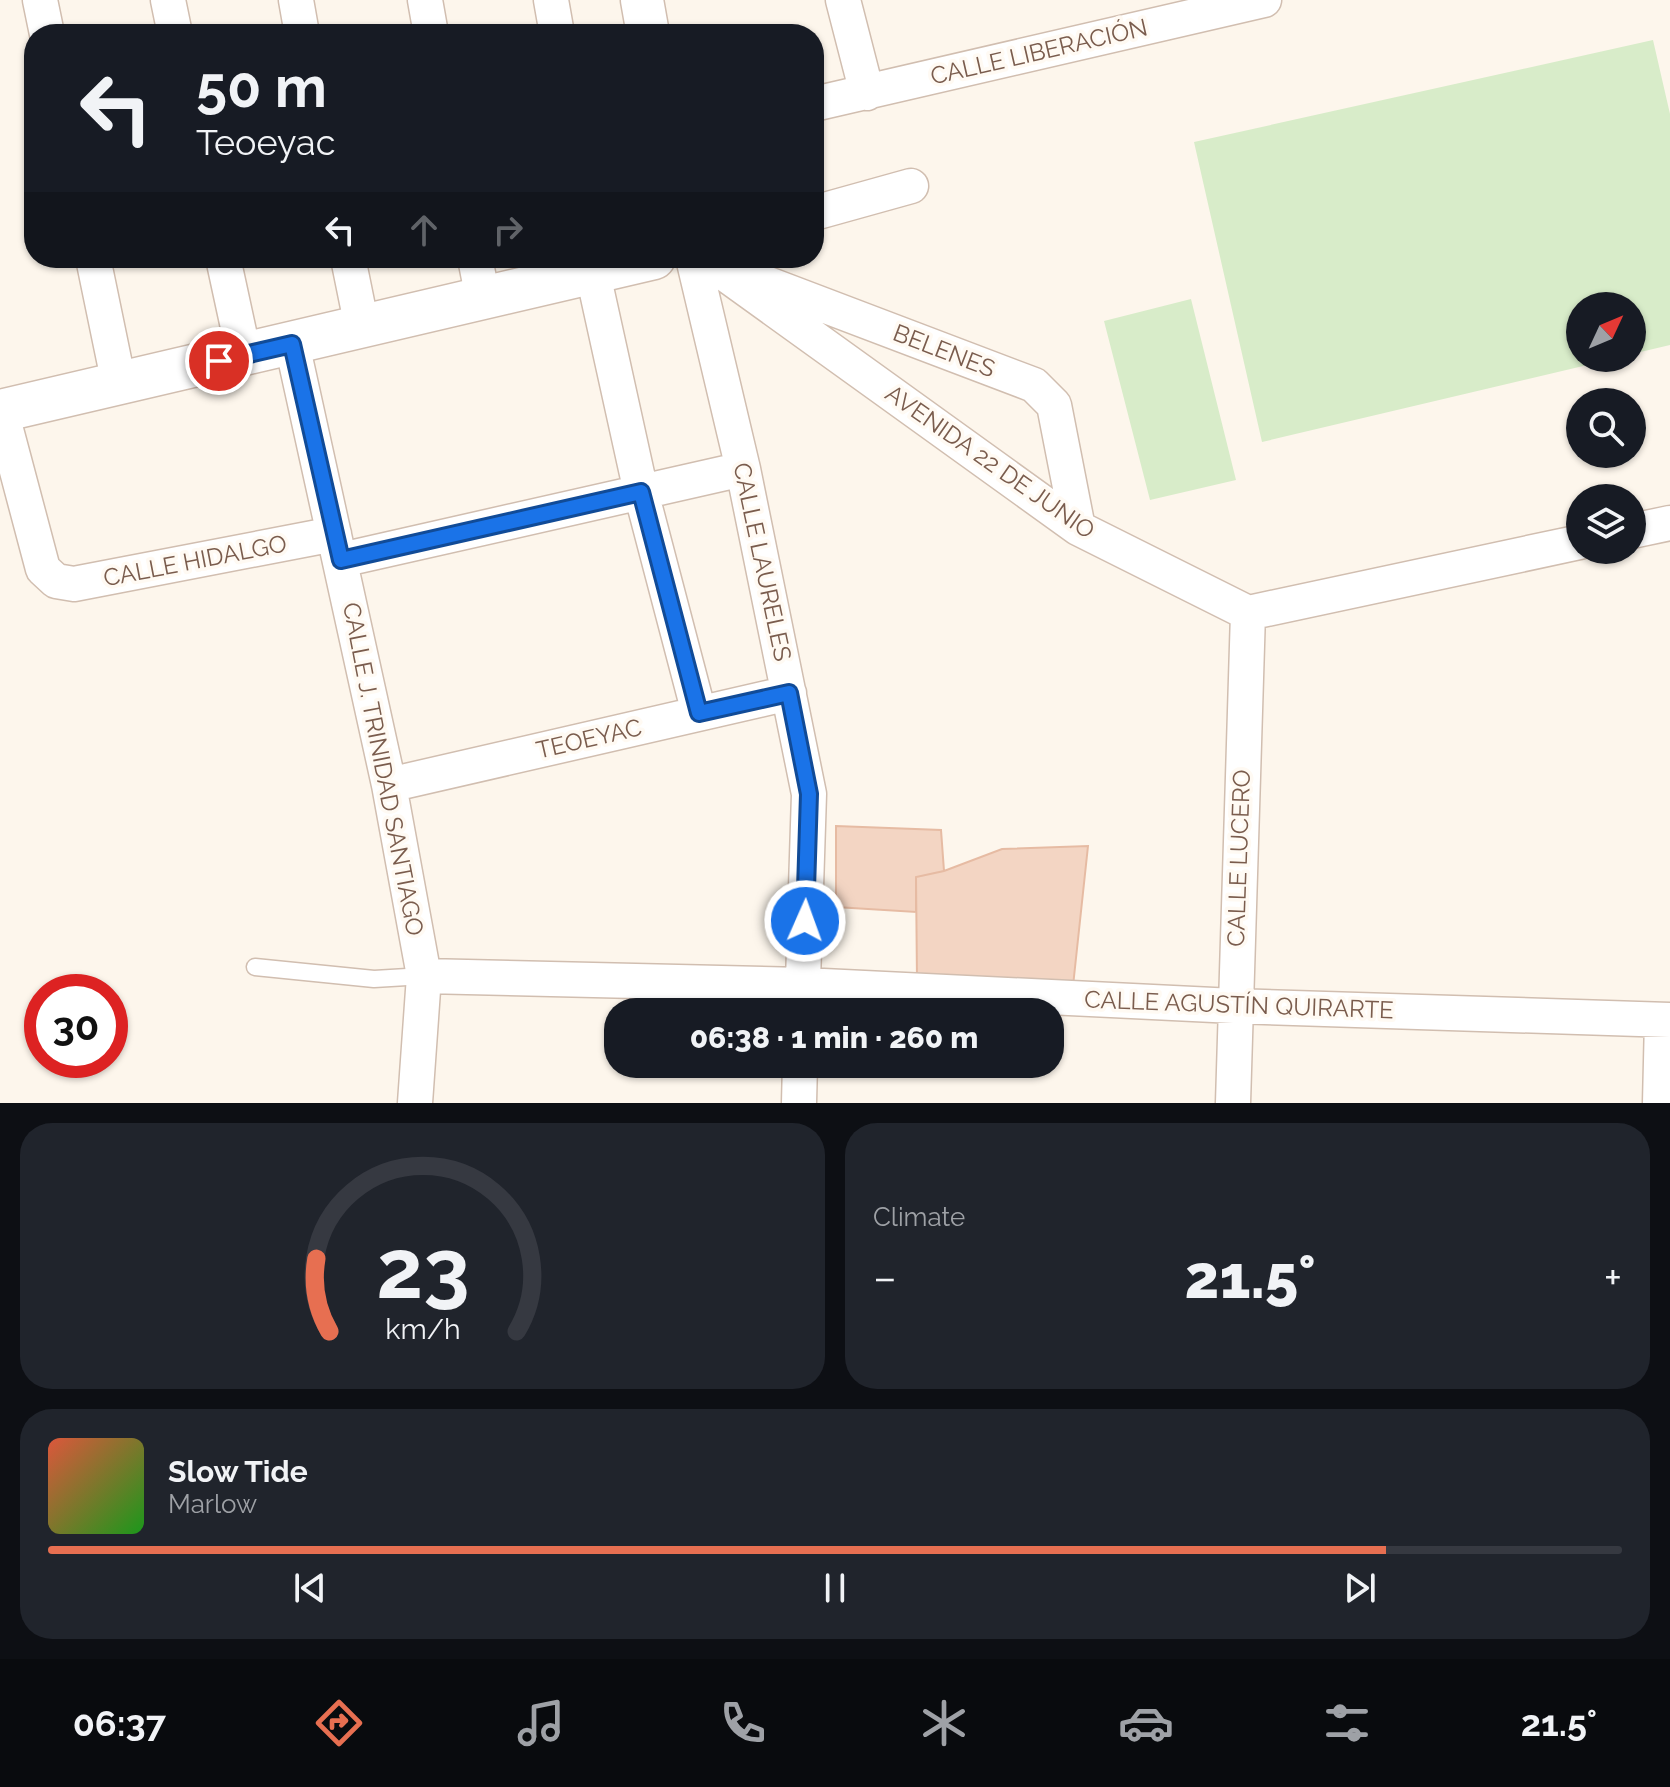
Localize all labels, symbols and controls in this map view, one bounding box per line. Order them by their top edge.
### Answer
street label: CALLE LIBERACIÓN [928,12,1150,91]
text: 50 m [196,54,327,120]
icon: left [64,56,168,160]
text: Teoeyac [196,121,336,163]
icon: left [318,208,362,252]
icon: ahead [402,208,446,252]
icon: right [486,208,530,252]
north arrow [1566,292,1646,372]
map controls [1566,292,1646,564]
street label: BELENES [889,318,999,383]
pin [185,327,253,395]
icon: arrive [197,339,241,383]
street label: AVENIDA 22 DE JUNIO [880,378,1101,545]
button: search [1566,388,1646,468]
street label: CALLE LAURELES [727,460,798,664]
button: layers [1566,484,1646,564]
street label: CALLE HIDALGO [101,529,289,592]
street label: CALLE J. TRINIDAD SANTIAGO [337,600,430,938]
street label: TEOEYAC [533,712,644,765]
street label: CALLE LUCERO [1221,769,1256,947]
position arrow [763,879,847,963]
speed limit sign: 30 [24,974,128,1078]
street label: CALLE AGUSTÍN QUIRARTE [1084,985,1394,1024]
text: 06:38 · 1 min · 260 m [690,1020,978,1055]
text: Climate [873,1202,965,1232]
text: 23 [376,1220,469,1317]
text: 21.5° [1185,1242,1316,1312]
text: − [873,1252,897,1303]
text: + [1604,1252,1622,1303]
text: km/h [385,1312,460,1346]
text: Slow Tide [168,1454,308,1489]
text: Marlow [168,1489,257,1519]
icon: previous [288,1566,332,1610]
icon: pause [813,1566,857,1610]
icon: next [1338,1566,1382,1610]
icon: directions [311,1695,367,1751]
icon: music [513,1695,569,1751]
icon: phone [715,1695,771,1751]
icon: climate [916,1695,972,1751]
icon: car [1118,1695,1174,1751]
icon: filters [1319,1695,1375,1751]
text: 06:37 [73,1702,166,1744]
text: 21.5° [1521,1702,1597,1744]

